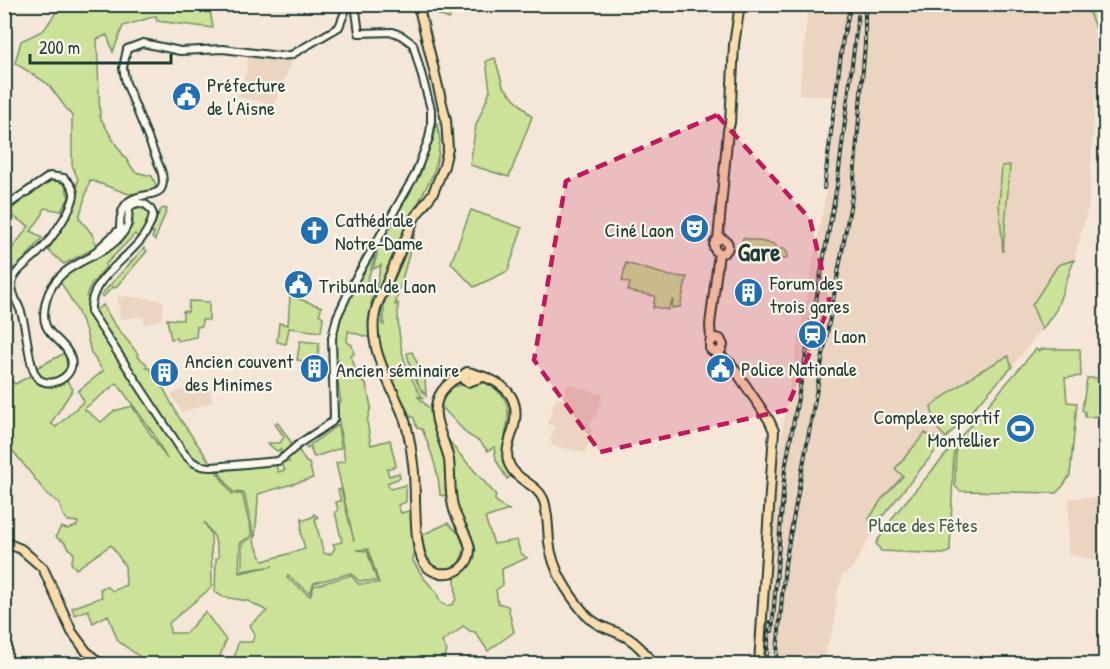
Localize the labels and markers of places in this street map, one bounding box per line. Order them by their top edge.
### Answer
place label: Préfecture de l'Aisne [207,71,286,121]
public building icon: Préfecture de l'Aisne [170,80,202,112]
place label: Cathédrale Notre-Dame [335,206,423,256]
theatre icon: Ciné Laon [679,213,711,245]
church icon: Cathédrale Notre-Dame [298,214,330,246]
place label: Ciné Laon [605,216,674,243]
public building icon: Tribunal de Laon [282,269,314,301]
place label: Forum des trois gares [769,269,850,319]
place label: Tribunal de Laon [319,272,436,299]
building icon: Forum des trois gares [733,277,765,309]
station icon: Laon [797,319,829,351]
place label: Laon [834,322,866,349]
place label: Ancien couvent des Minimes [185,347,294,397]
public building icon: Police Nationale [704,352,736,384]
building icon: Ancien séminaire [299,353,331,385]
place label: Police Nationale [741,355,857,382]
building icon: Ancien couvent des Minimes [148,356,180,388]
place label: Ancien séminaire [336,356,459,383]
place label: Complexe sportif Montellier [873,403,1000,453]
sports icon: Complexe sportif Montellier [1005,412,1037,444]

